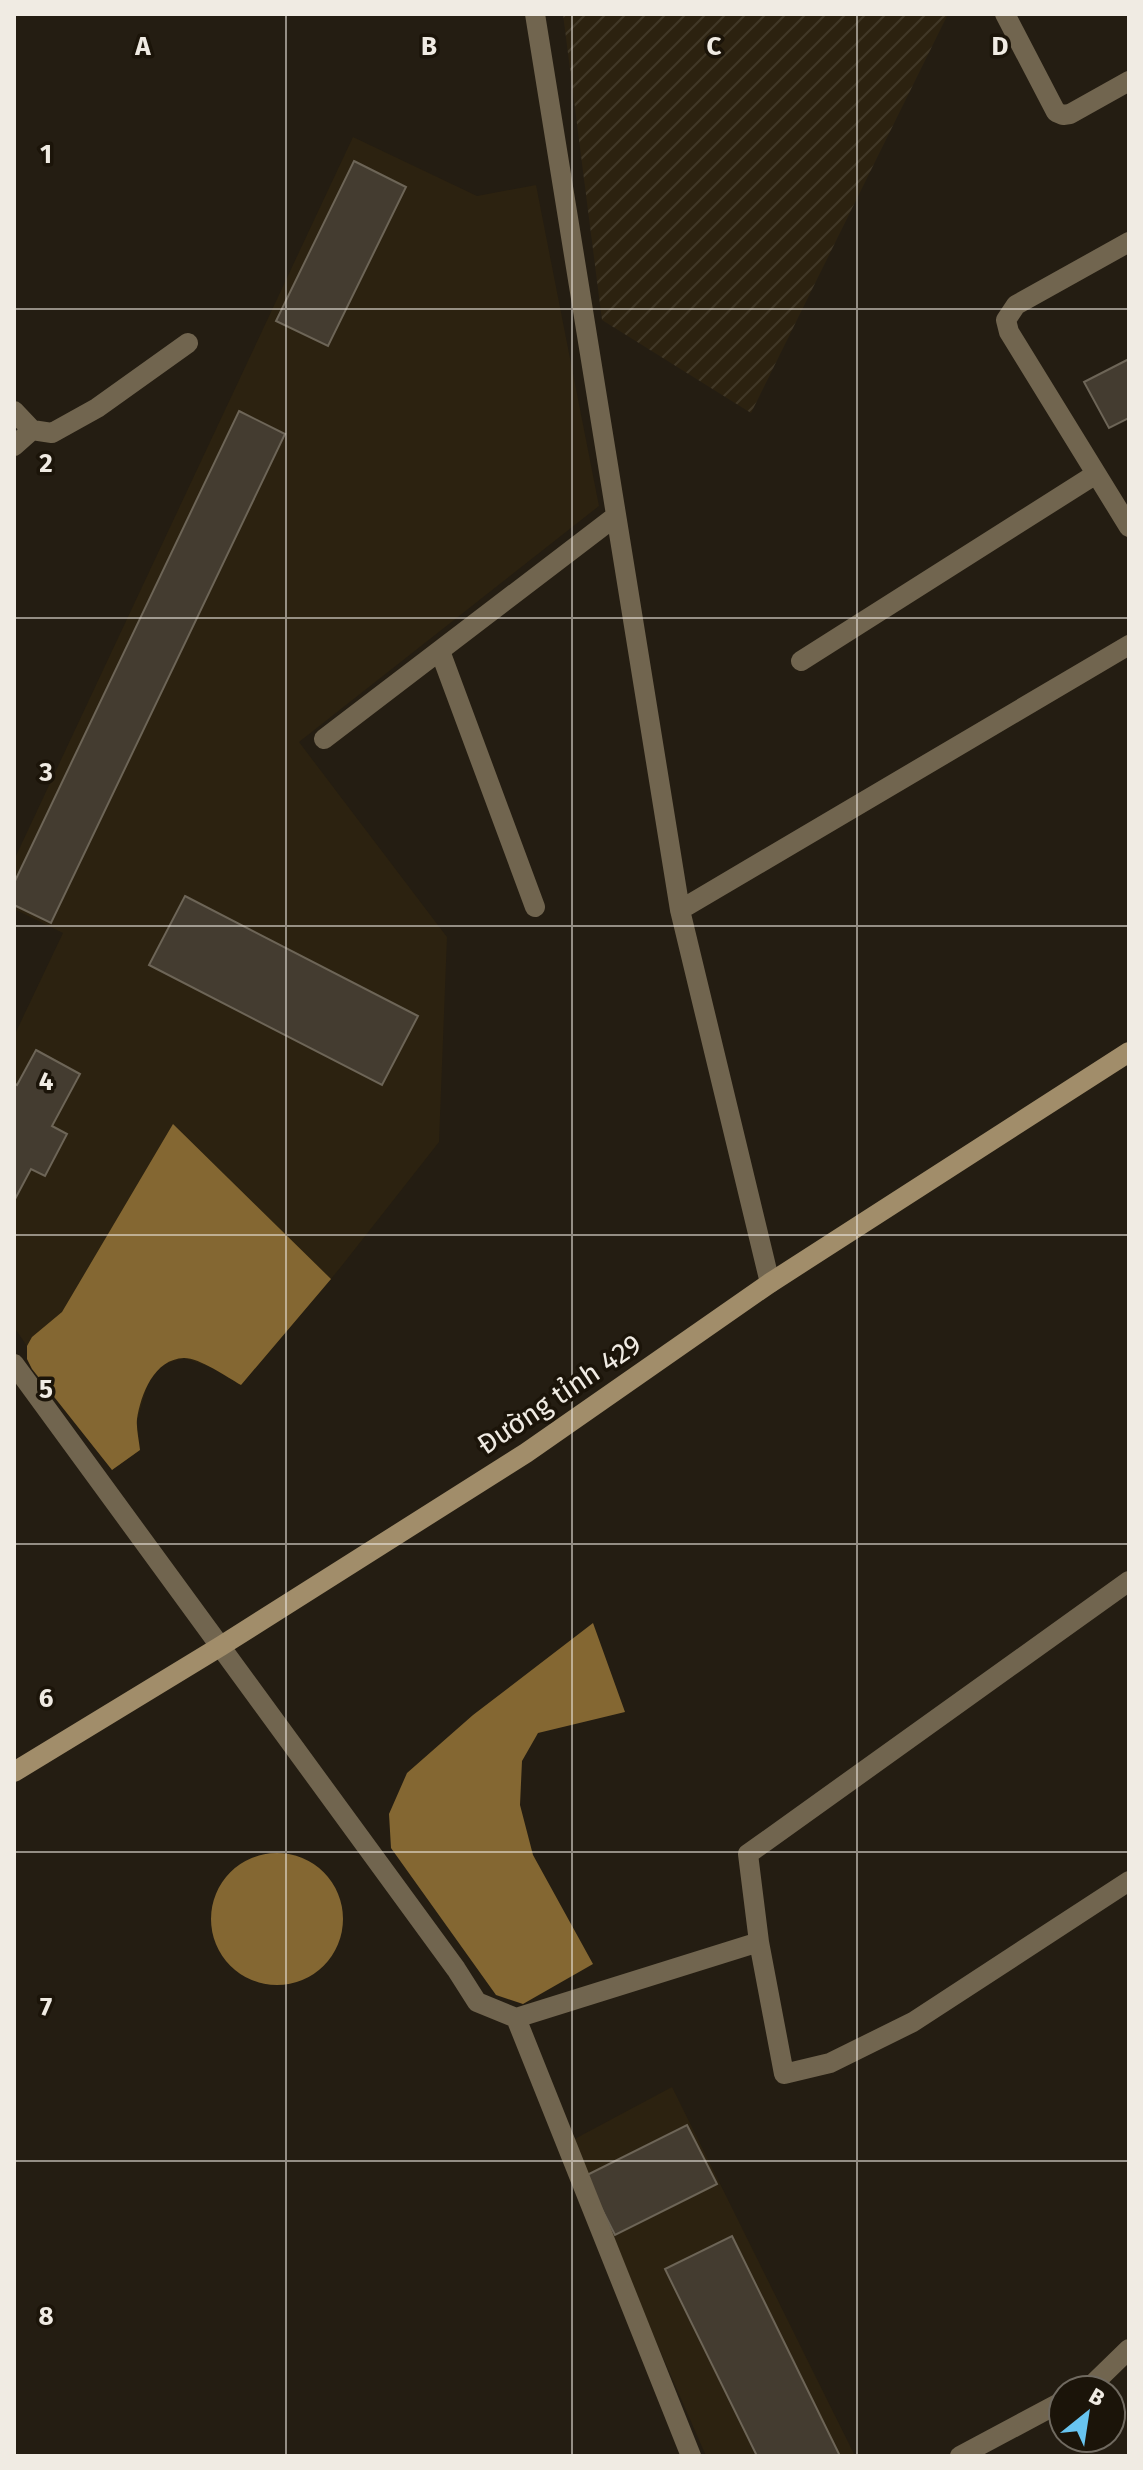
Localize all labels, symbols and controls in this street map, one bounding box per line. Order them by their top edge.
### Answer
text: A [134,31,151,62]
text: B [421,31,437,62]
text: C [707,31,722,62]
text: D [992,31,1009,62]
text: 1 [40,139,52,170]
text: 2 [39,448,53,479]
text: 3 [38,757,53,788]
text: 4 [39,1066,54,1097]
street label: Đường tỉnh 429 [471,1327,647,1461]
text: 5 [39,1374,53,1405]
text: 6 [39,1683,54,1714]
text: 7 [40,1992,52,2023]
text: 8 [38,2301,54,2332]
north arrow [1047,2374,1127,2454]
text: B [1084,2382,1109,2412]

